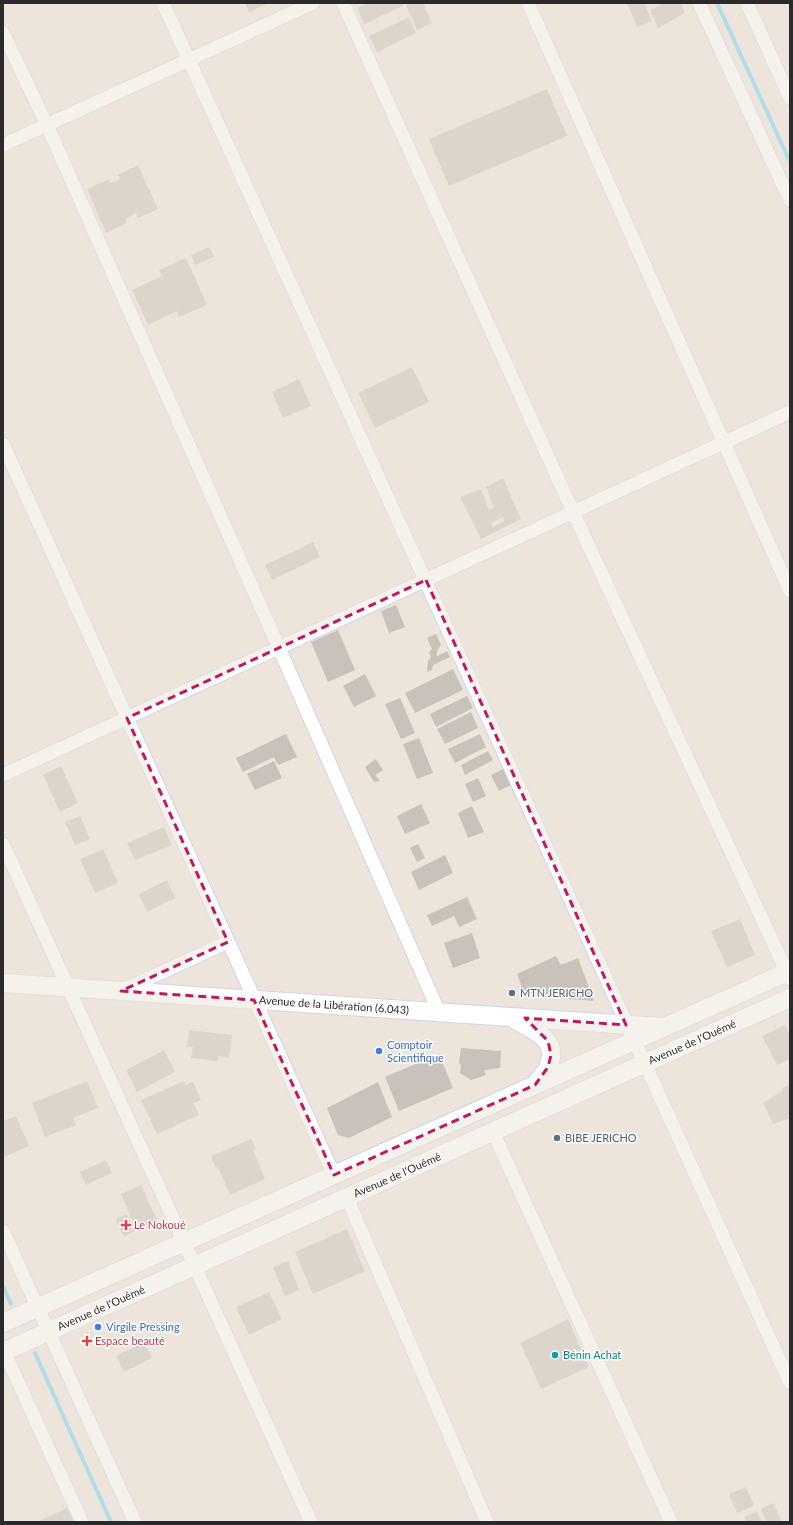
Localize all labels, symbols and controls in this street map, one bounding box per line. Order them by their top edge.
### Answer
place label: MTN JERICHO [520,986,593,999]
marker: MTN JERICHO [507,988,517,998]
street label: Avenue de la Libération (6.043) [259,993,410,1016]
street label: Avenue de l'Ouémé [646,1016,738,1067]
place label: Comptoir Scientifique [387,1038,444,1064]
marker: Comptoir Scientifique [374,1046,384,1056]
place label: BIBE JERICHO [565,1131,637,1144]
marker: BIBE JERICHO [552,1133,562,1143]
street label: Avenue de l'Ouémé [351,1149,443,1200]
place label: Le Nokoué [134,1218,186,1231]
marker: Le Nokoué [121,1220,131,1230]
street label: Avenue de l'Ouémé [55,1282,147,1333]
place label: Virgile Pressing [106,1320,180,1333]
marker: Virgile Pressing [93,1322,103,1332]
place label: Espace beauté [95,1334,165,1347]
marker: Espace beauté [82,1336,92,1346]
place label: Bénin Achat [563,1348,621,1361]
marker: Bénin Achat [550,1350,560,1360]

